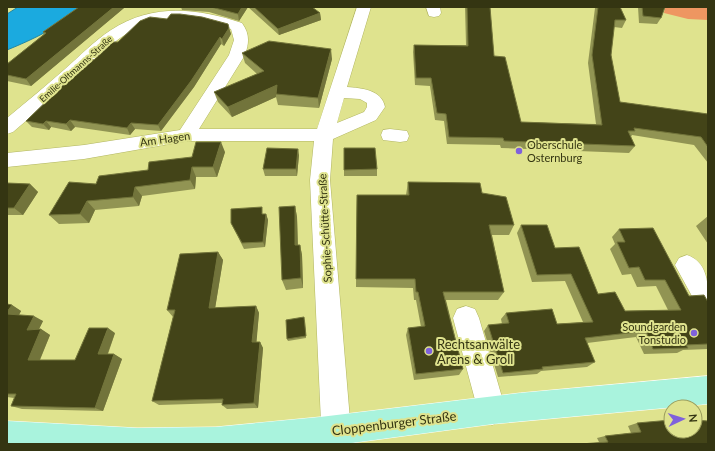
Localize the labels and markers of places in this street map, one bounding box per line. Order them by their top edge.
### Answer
place label: Oberschule Osternburg [527,138,583,164]
marker: Oberschule Osternburg [514,146,524,156]
place label: Soundgarden Tonstudio [622,320,686,346]
marker: Soundgarden Tonstudio [689,328,699,338]
place label: Rechtsanwälte Arens & Groll [437,336,520,367]
marker: Rechtsanwälte Arens & Groll [424,346,434,356]

